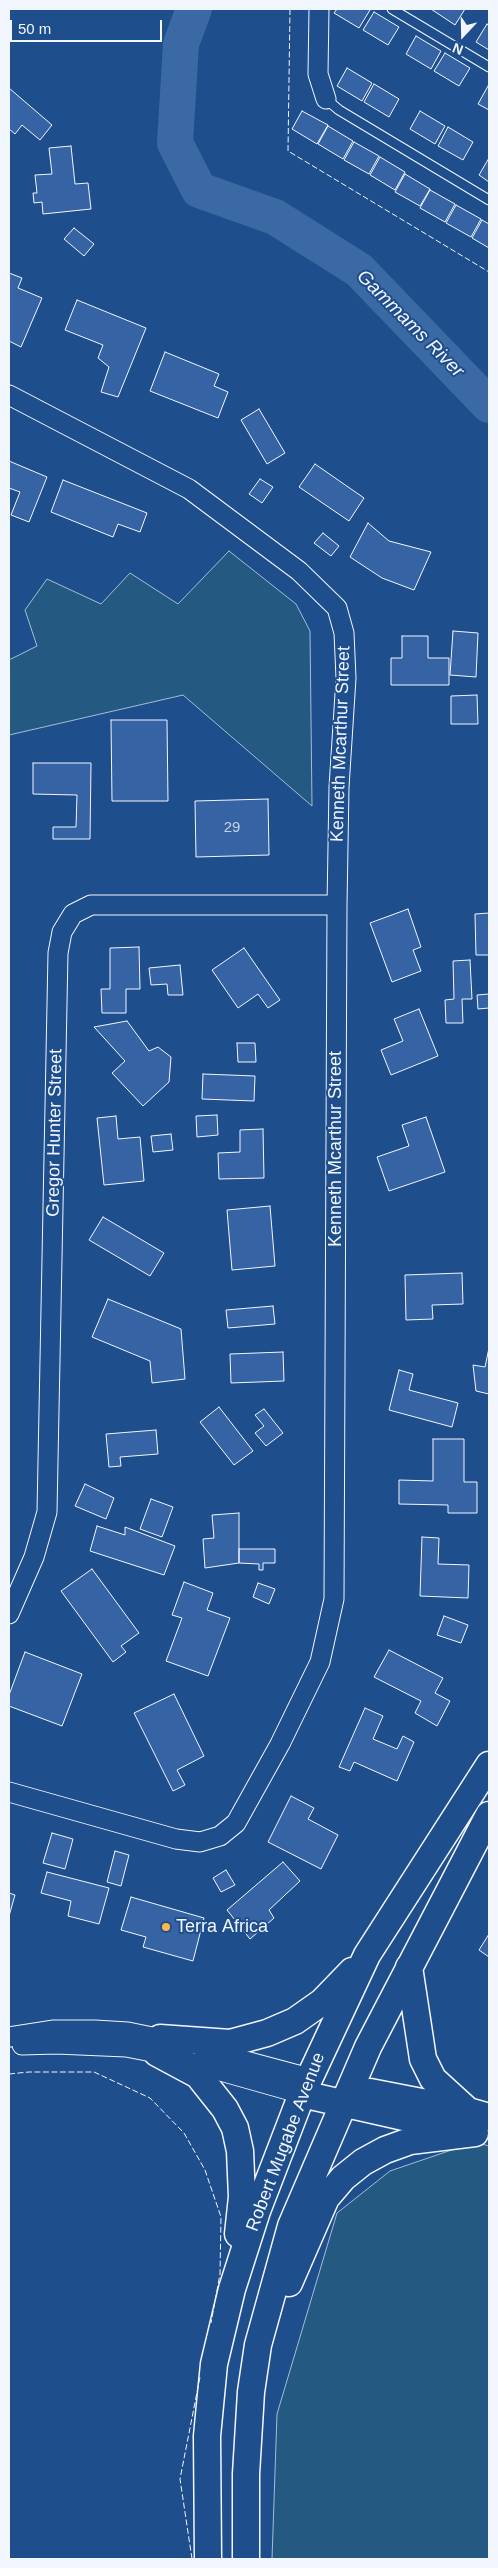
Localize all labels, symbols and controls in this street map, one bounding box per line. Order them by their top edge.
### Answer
scale bar [12,10,165,42]
north arrow [438,10,488,60]
text: 50 m [18,20,51,37]
text: N [450,40,465,58]
water label: Gammams River [352,266,468,382]
street label: Kenneth Mcarthur Street [327,646,355,842]
house number: 29 [224,819,240,837]
street label: Gregor Hunter Street [43,1049,67,1217]
street label: Kenneth Mcarthur Street [325,1051,347,1247]
place label: Terra Africa [176,1916,268,1938]
marker: Terra Africa [160,1921,172,1933]
street label: Robert Mugabe Avenue [242,2050,330,2234]

